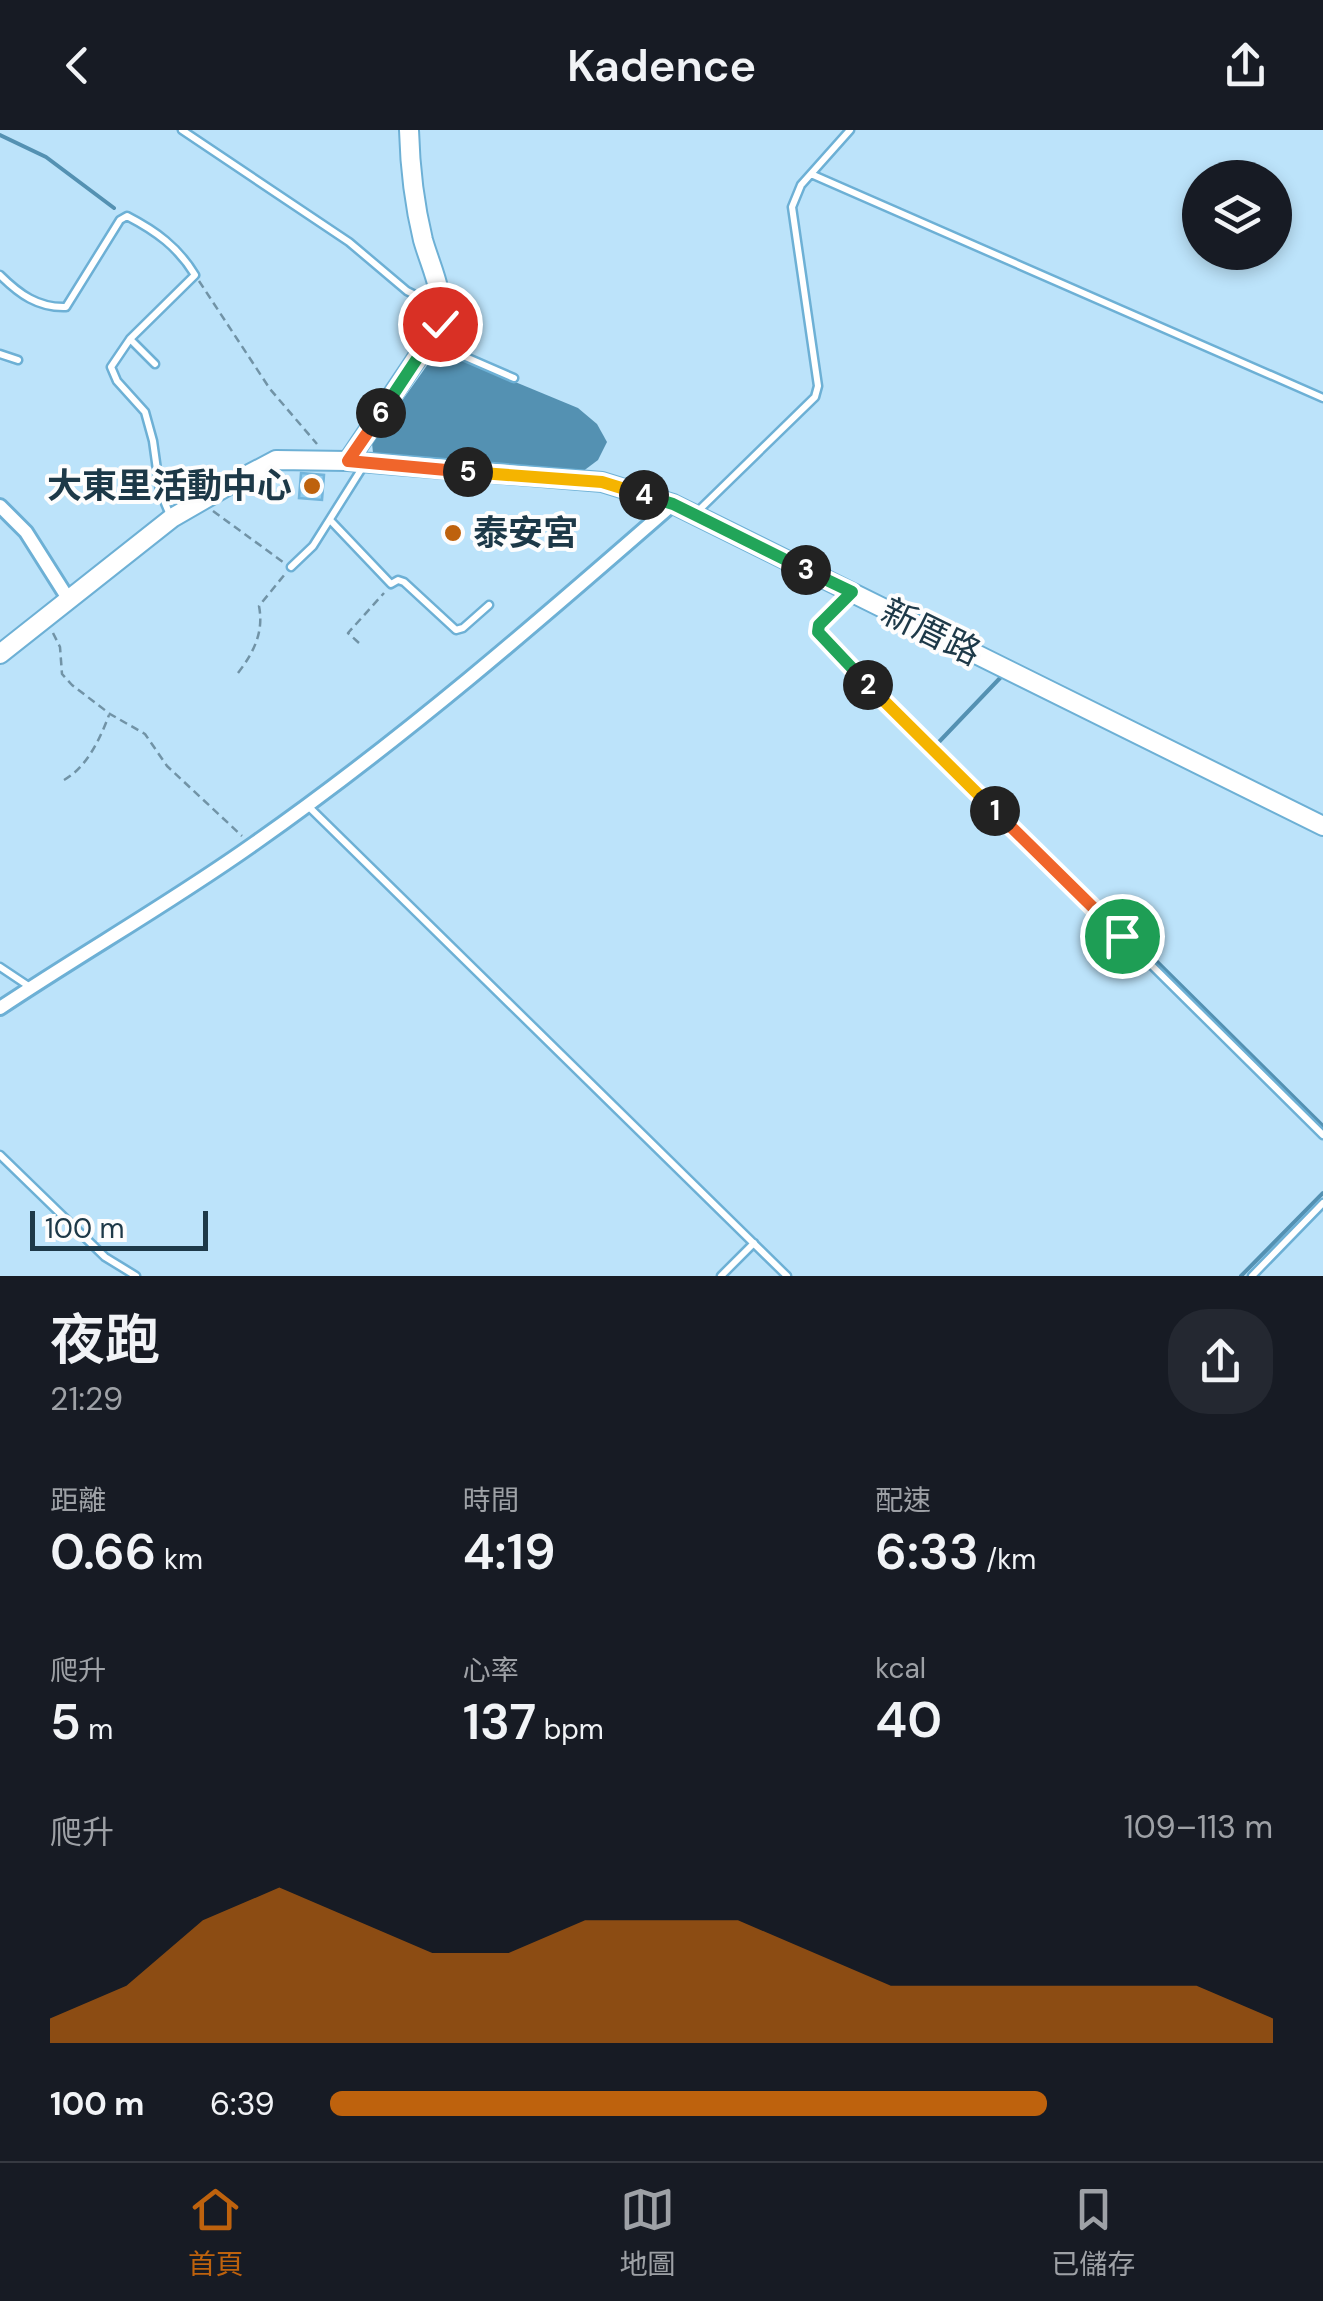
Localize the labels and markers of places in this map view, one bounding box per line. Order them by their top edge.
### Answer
pin [398,282,483,367]
pin: 6 [356,388,406,438]
pin: 5 [443,447,493,497]
place label: 大東里活動中心 [47,463,292,509]
pin: 4 [619,470,669,520]
marker: 大東里活動中心 [301,475,323,497]
place label: 泰安宮 [473,510,578,556]
marker: 泰安宮 [442,522,464,544]
pin: 3 [781,545,831,595]
pin: 2 [843,660,893,710]
pin: 1 [970,786,1020,836]
pin [1080,894,1165,979]

